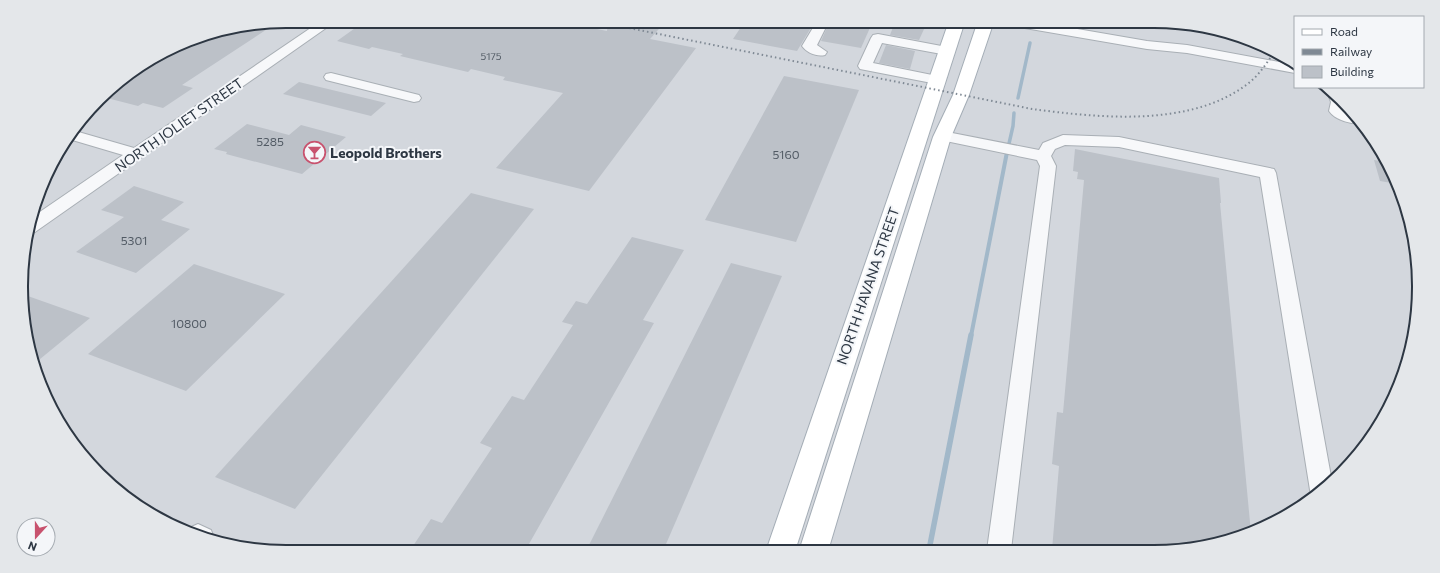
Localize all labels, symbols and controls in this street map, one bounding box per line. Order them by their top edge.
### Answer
legend [1294,16,1424,88]
text: Road [1330,24,1358,38]
text: Railway [1330,44,1372,58]
house number: 5175 [480,50,502,62]
text: Building [1330,64,1374,78]
street label: NORTH JOLIET STREET [111,74,246,175]
house number: 5285 [256,134,284,148]
bar icon: Leopold Brothers [302,140,328,166]
place label: Leopold Brothers [330,144,442,161]
house number: 5160 [772,147,800,161]
street label: NORTH HAVANA STREET [833,205,903,367]
house number: 5301 [121,233,147,247]
house number: 10800 [171,316,207,330]
north arrow [16,517,56,557]
text: N [26,539,38,554]

